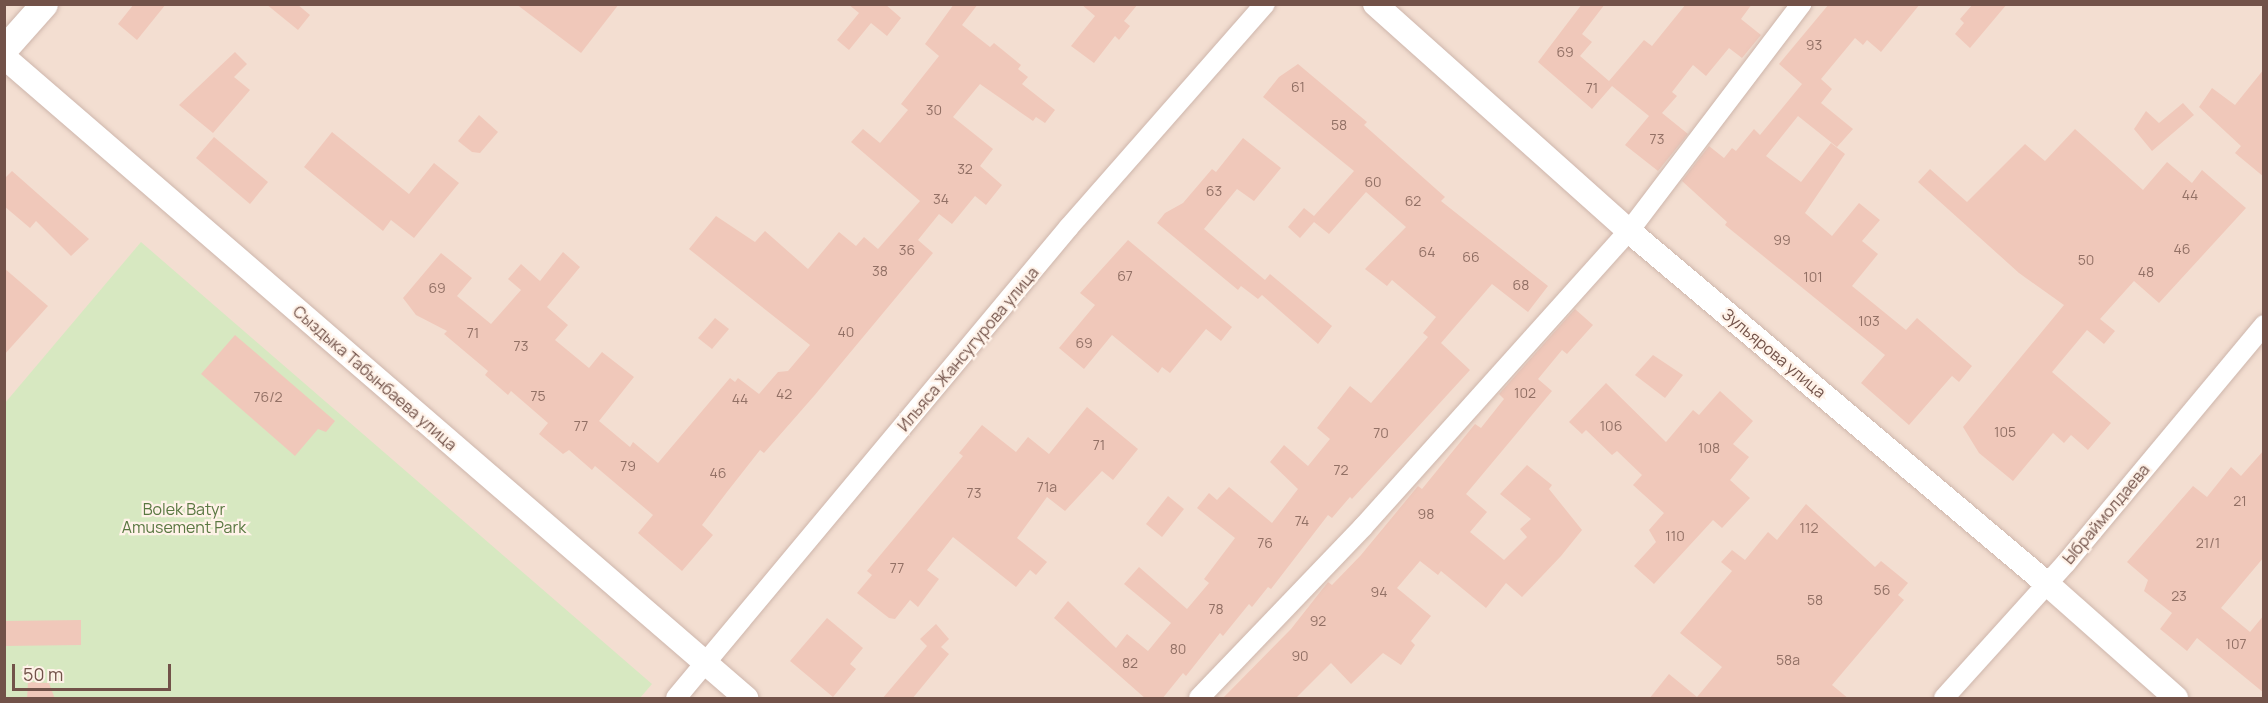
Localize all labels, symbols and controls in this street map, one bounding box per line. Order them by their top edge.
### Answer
house number: 93 [1806,37,1822,53]
house number: 69 [1556,44,1574,60]
house number: 61 [1291,79,1305,95]
house number: 71 [1586,80,1598,96]
house number: 30 [926,102,942,118]
house number: 58 [1331,117,1347,133]
house number: 73 [1650,131,1664,147]
house number: 32 [957,161,973,177]
house number: 60 [1364,174,1382,190]
house number: 63 [1206,183,1222,199]
house number: 44 [2182,187,2198,203]
house number: 34 [933,191,949,207]
house number: 62 [1405,193,1421,209]
house number: 99 [1773,232,1791,248]
house number: 46 [2174,241,2190,257]
house number: 36 [899,242,915,258]
house number: 64 [1419,244,1435,260]
house number: 66 [1462,249,1480,265]
house number: 50 [2078,252,2094,268]
house number: 38 [872,263,888,279]
street label: Ильяса Жансугурова улица [894,263,1042,435]
house number: 48 [2138,264,2154,280]
house number: 67 [1117,268,1133,284]
house number: 101 [1803,269,1823,285]
house number: 68 [1513,277,1529,293]
house number: 69 [428,280,446,296]
street label: Сыздыка Табынбаева улица [289,302,461,454]
street label: Зульярова улица [1718,304,1830,402]
house number: 103 [1858,313,1880,329]
house number: 40 [838,324,854,340]
house number: 71 [467,325,479,341]
house number: 69 [1075,335,1093,351]
house number: 73 [514,338,528,354]
house number: 102 [1514,385,1536,401]
house number: 42 [776,386,792,402]
house number: 75 [530,388,546,404]
house number: 76/2 [253,389,283,405]
house number: 44 [732,391,748,407]
house number: 77 [574,418,588,434]
house number: 106 [1600,418,1622,434]
house number: 105 [1994,424,2016,440]
house number: 70 [1373,425,1389,441]
house number: 71 [1093,437,1105,453]
house number: 108 [1698,440,1720,456]
house number: 79 [620,458,636,474]
street label: Ыбраймолдаева [2059,460,2153,568]
house number: 72 [1333,462,1349,478]
house number: 46 [710,465,726,481]
house number: 71а [1037,479,1057,495]
house number: 73 [967,485,981,501]
house number: 21 [2233,493,2247,509]
park label: Bolek Batyr Amusement Park [122,499,246,537]
house number: 98 [1418,506,1434,522]
house number: 74 [1295,513,1309,529]
house number: 112 [1800,520,1818,536]
house number: 110 [1665,528,1685,544]
house number: 76 [1257,535,1273,551]
house number: 21/1 [2196,535,2220,551]
house number: 77 [890,560,904,576]
house number: 56 [1874,582,1890,598]
house number: 94 [1371,584,1387,600]
house number: 23 [2171,588,2187,604]
house number: 58 [1807,592,1823,608]
house number: 78 [1208,601,1224,617]
house number: 92 [1310,613,1326,629]
house number: 107 [2225,636,2247,652]
house number: 80 [1170,641,1186,657]
house number: 90 [1291,648,1309,664]
scale bar [15,652,174,690]
house number: 58а [1776,652,1800,668]
house number: 82 [1122,655,1138,671]
text: 50 m [23,662,63,686]

